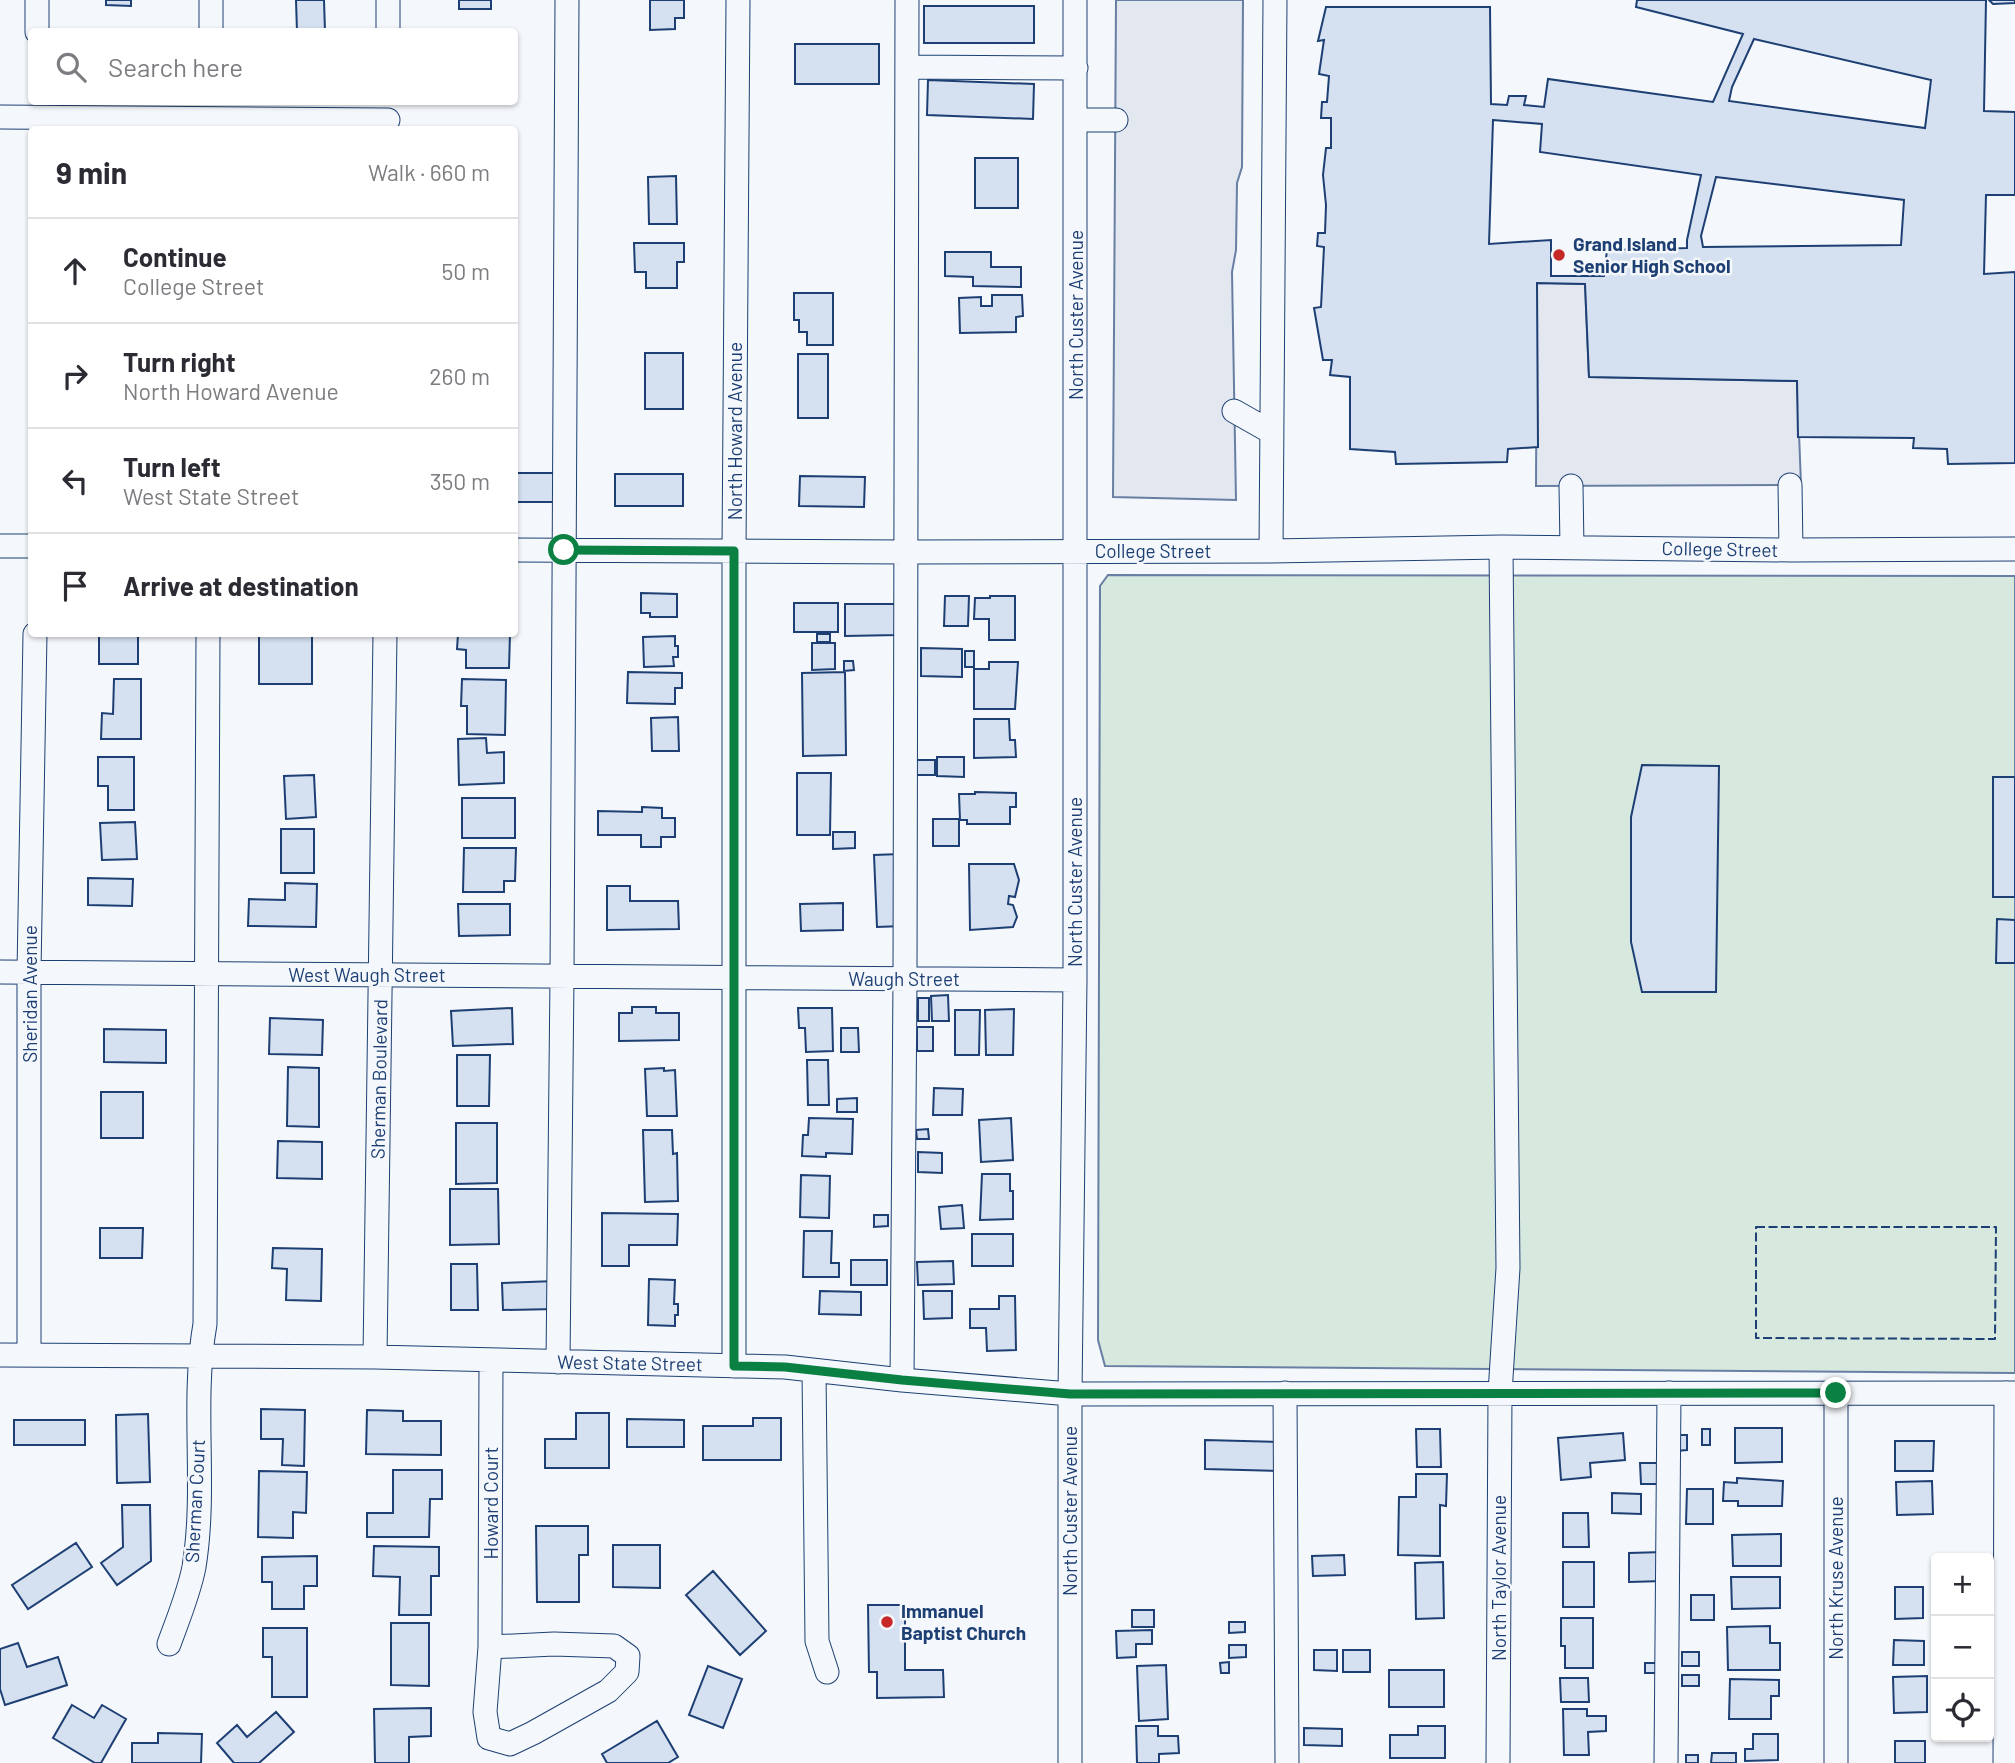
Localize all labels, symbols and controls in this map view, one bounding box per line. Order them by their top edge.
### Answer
search box [28,28,518,105]
icon: search [52,48,90,86]
text: Search here [108,51,243,82]
text: 9 min [56,154,127,190]
text: Walk · 660 m [368,158,490,186]
street label: North Custer Avenue [1064,230,1087,400]
place label: Grand Island Senior High School [1573,232,1731,277]
text: Continue [123,241,227,272]
marker: Grand Island Senior High School [1551,247,1567,263]
icon: ahead [56,252,94,290]
text: 50 m [442,257,490,285]
text: College Street [123,272,264,300]
street label: North Howard Avenue [723,342,746,520]
text: Turn right [123,346,236,377]
icon: right [56,357,94,395]
text: 260 m [429,362,490,390]
text: North Howard Avenue [123,377,339,405]
text: Turn left [123,451,221,482]
icon: left [56,462,94,500]
text: 350 m [430,467,490,495]
text: West State Street [123,482,299,510]
route start [548,534,579,565]
street label: College Street [1661,536,1779,561]
street label: College Street [1095,539,1211,562]
icon: arrive [56,567,94,605]
text: Arrive at destination [123,570,359,601]
street label: North Custer Avenue [1063,797,1086,967]
street label: Sheridan Avenue [18,925,41,1063]
street label: West Waugh Street [288,963,446,986]
street label: Waugh Street [848,967,960,990]
street label: Sherman Boulevard [366,999,391,1159]
street label: West State Street [557,1350,703,1375]
route end [1820,1377,1851,1408]
street label: North Custer Avenue [1058,1426,1081,1596]
street label: Sherman Court [180,1439,209,1563]
street label: Howard Court [479,1447,502,1559]
street label: North Taylor Avenue [1487,1495,1510,1661]
street label: North Kruse Avenue [1824,1496,1847,1660]
map controls [1931,1553,1994,1742]
button: + [1931,1553,1994,1616]
place label: Immanuel Baptist Church [901,1599,1026,1644]
marker: Immanuel Baptist Church [879,1614,895,1630]
button: − [1931,1616,1994,1679]
button: locate [1931,1679,1994,1742]

